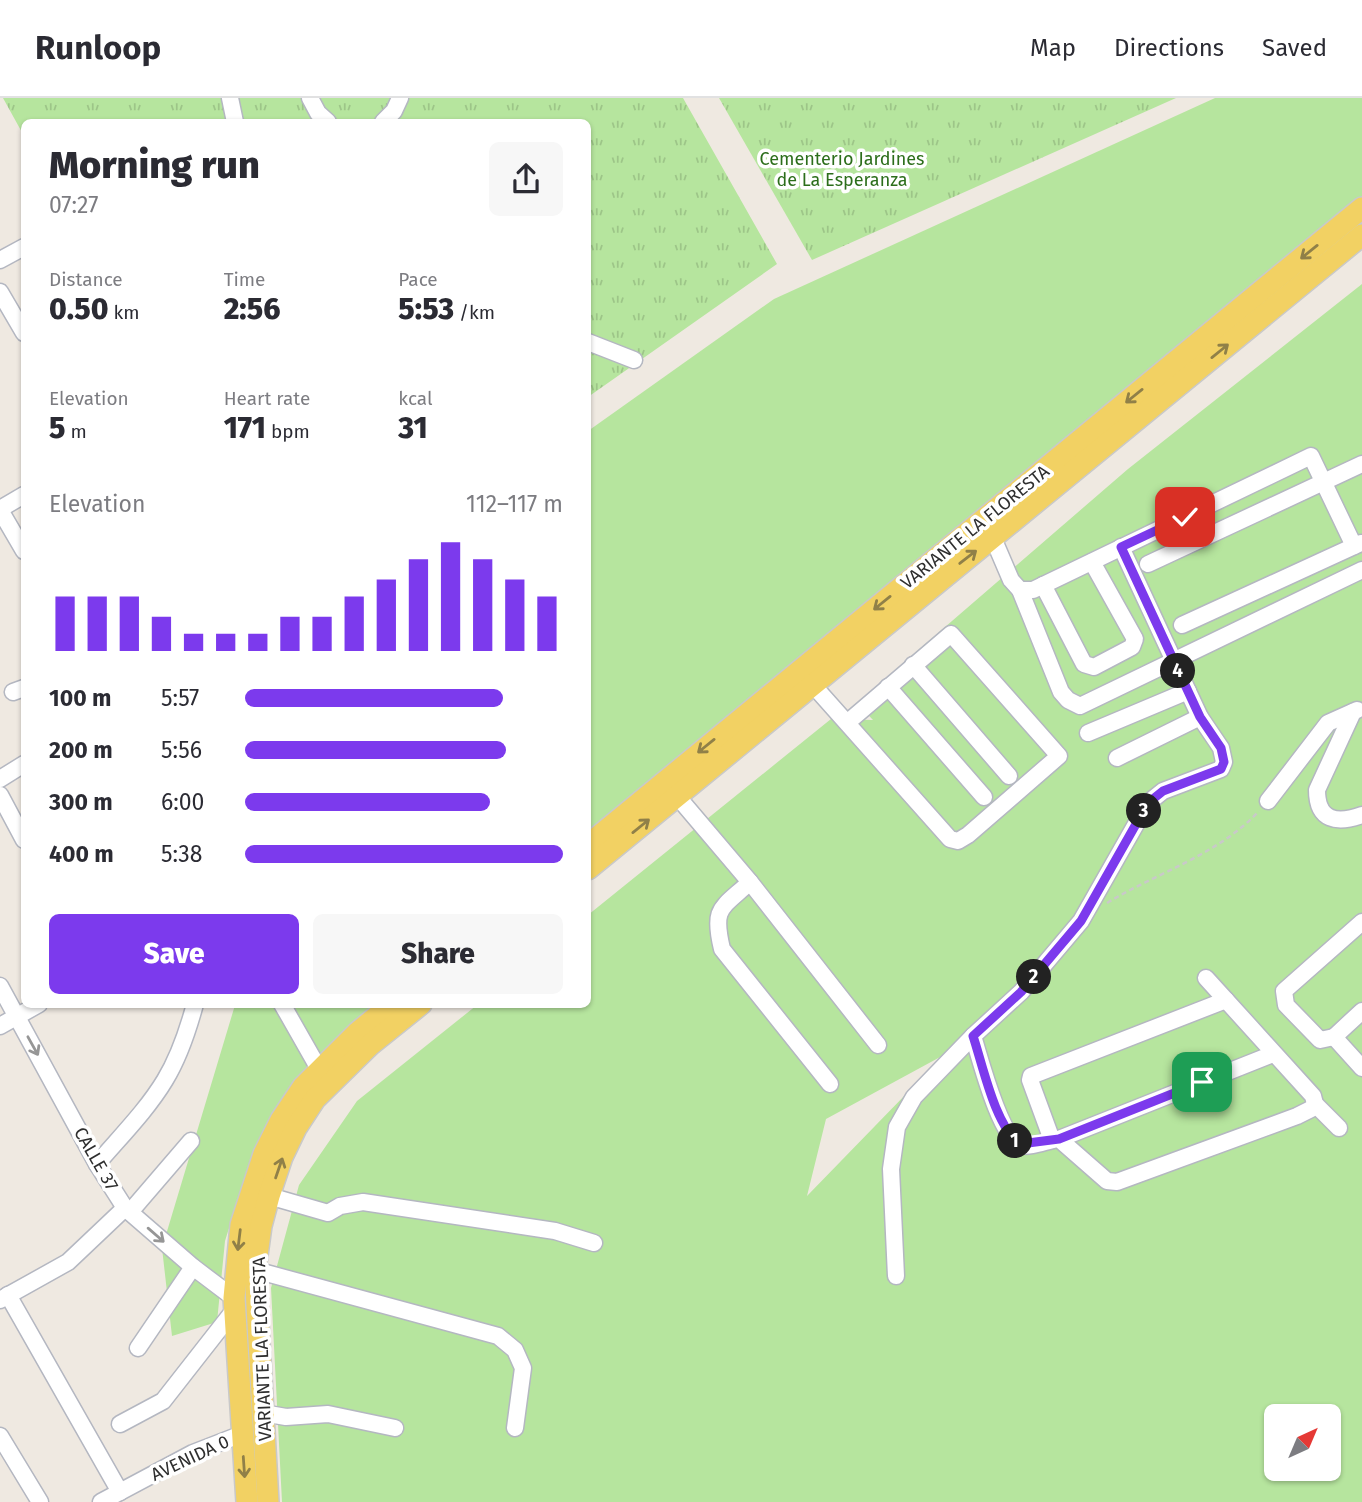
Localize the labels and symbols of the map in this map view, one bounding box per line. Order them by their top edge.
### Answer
park label: Cementerio Jardines de La Esperanza [760,148,924,191]
one-way arrow [1301,244,1319,259]
one-way arrow [1211,343,1229,359]
one-way arrow [1125,388,1143,404]
street label: VARIANTE LA FLORESTA [896,460,1054,594]
pin [1155,487,1215,547]
one-way arrow [958,549,977,564]
one-way arrow [874,595,892,610]
pin: 4 [1160,654,1196,688]
one-way arrow [697,739,715,754]
pin: 3 [1126,794,1162,828]
one-way arrow [631,818,649,833]
pin: 2 [1016,960,1052,994]
one-way arrow [26,1036,40,1056]
pin [1172,1052,1232,1112]
street label: CALLE 37 [69,1123,123,1195]
pin: 1 [998,1124,1032,1158]
one-way arrow [274,1157,286,1179]
one-way arrow [147,1227,165,1243]
one-way arrow [232,1228,245,1251]
street label: VARIANTE LA FLORESTA [248,1256,276,1442]
north arrow [1264,1404,1340,1480]
street label: AVENIDA 0 [147,1430,233,1486]
one-way arrow [238,1455,251,1478]

